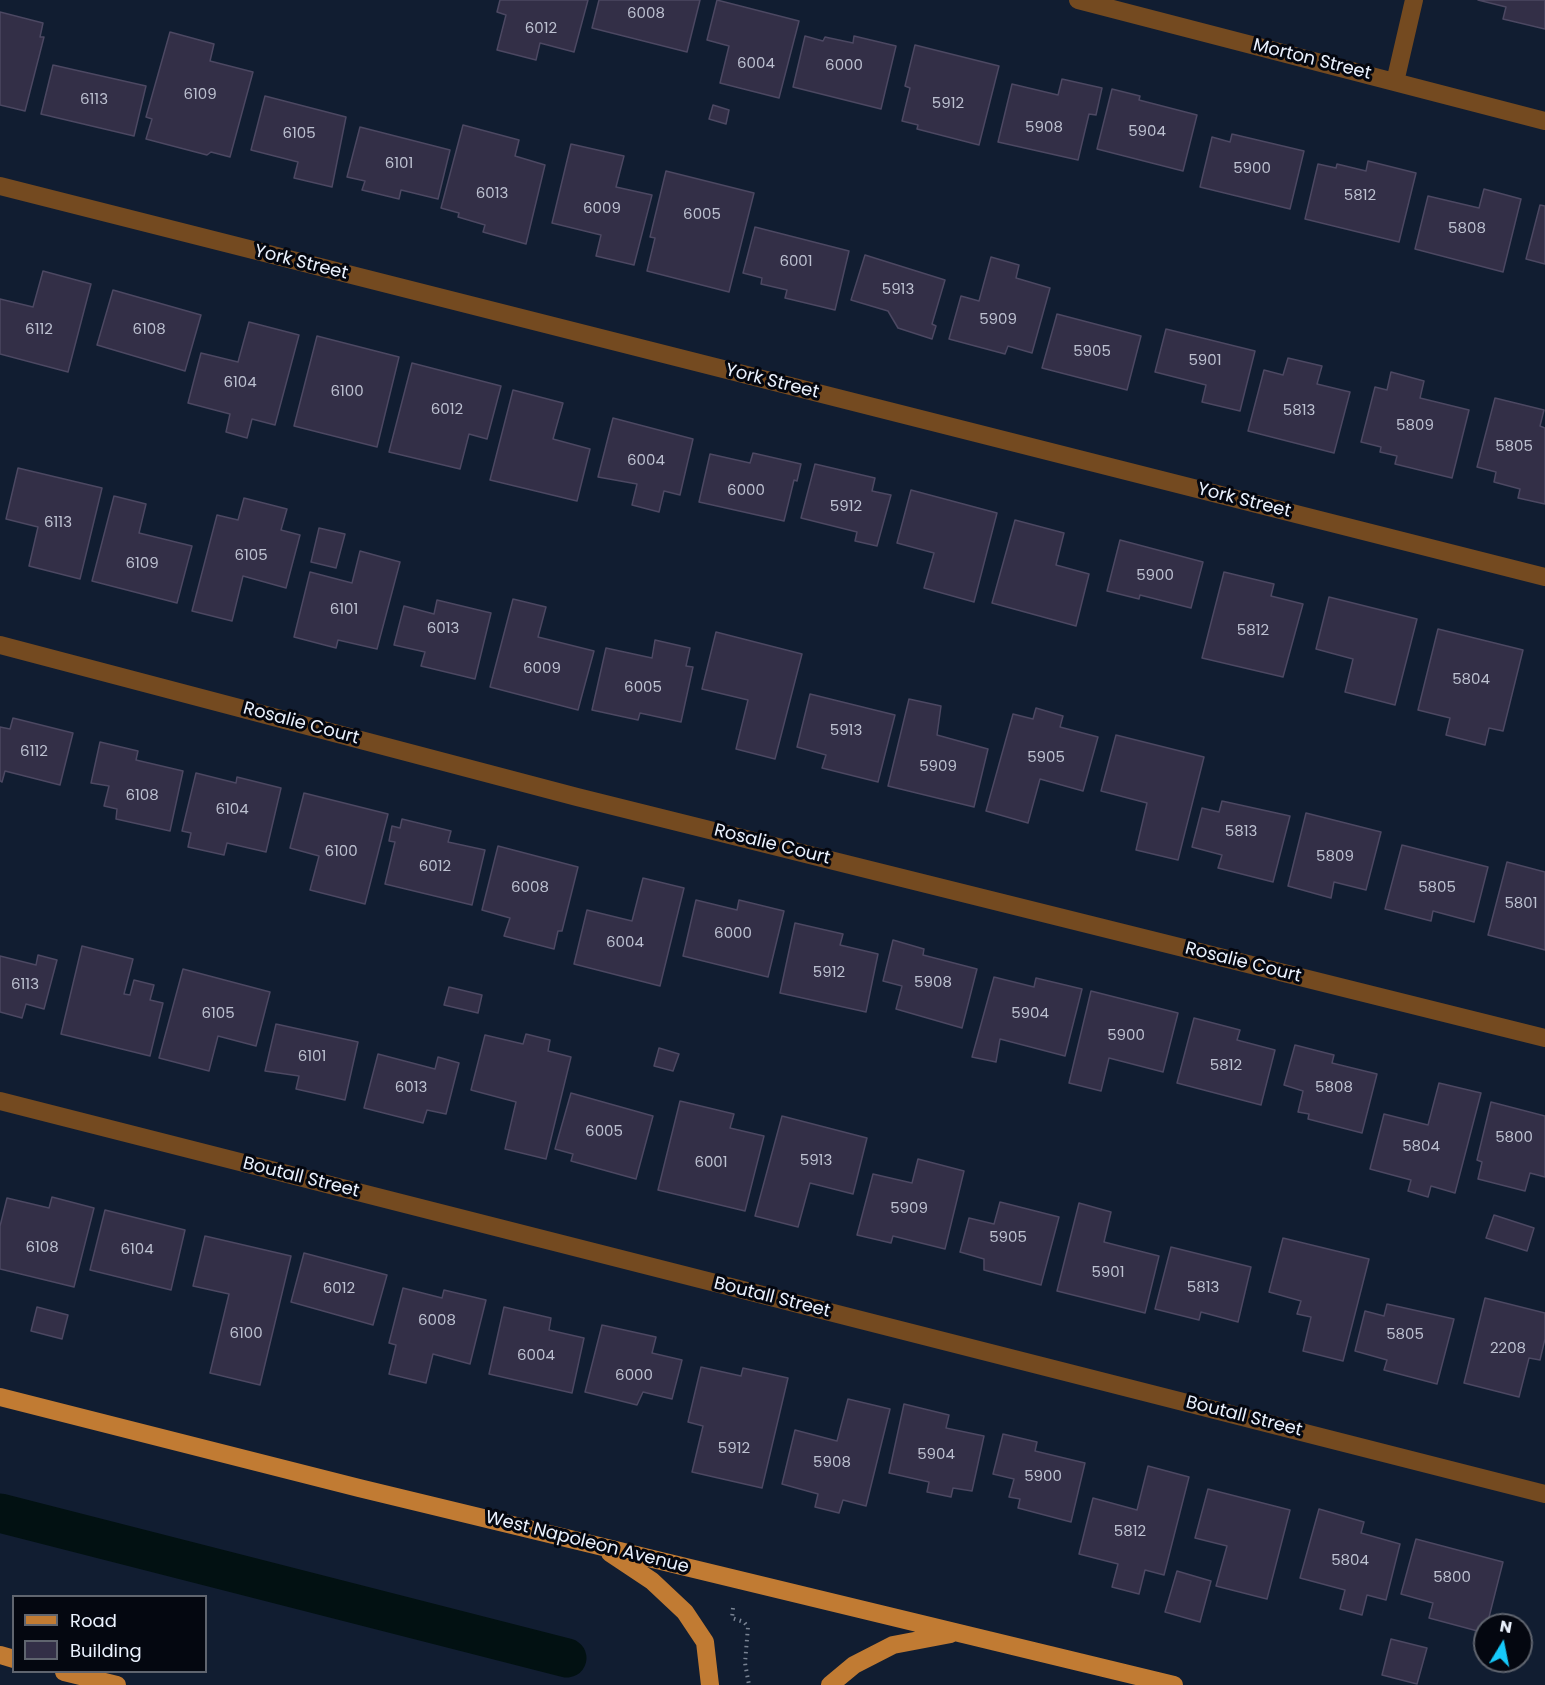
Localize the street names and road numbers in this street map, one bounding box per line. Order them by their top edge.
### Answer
street label: Morton Street [1251,35,1373,85]
street label: York Street [252,241,350,285]
street label: York Street [723,360,821,404]
street label: York Street [1195,479,1293,523]
street label: Rosalie Court [241,698,361,750]
street label: Rosalie Court [712,820,832,870]
street label: Rosalie Court [1183,938,1303,988]
street label: Boutall Street [241,1153,361,1203]
street label: Boutall Street [712,1273,832,1323]
street label: Boutall Street [1184,1392,1304,1442]
street label: West Napoleon Avenue [483,1507,691,1579]

